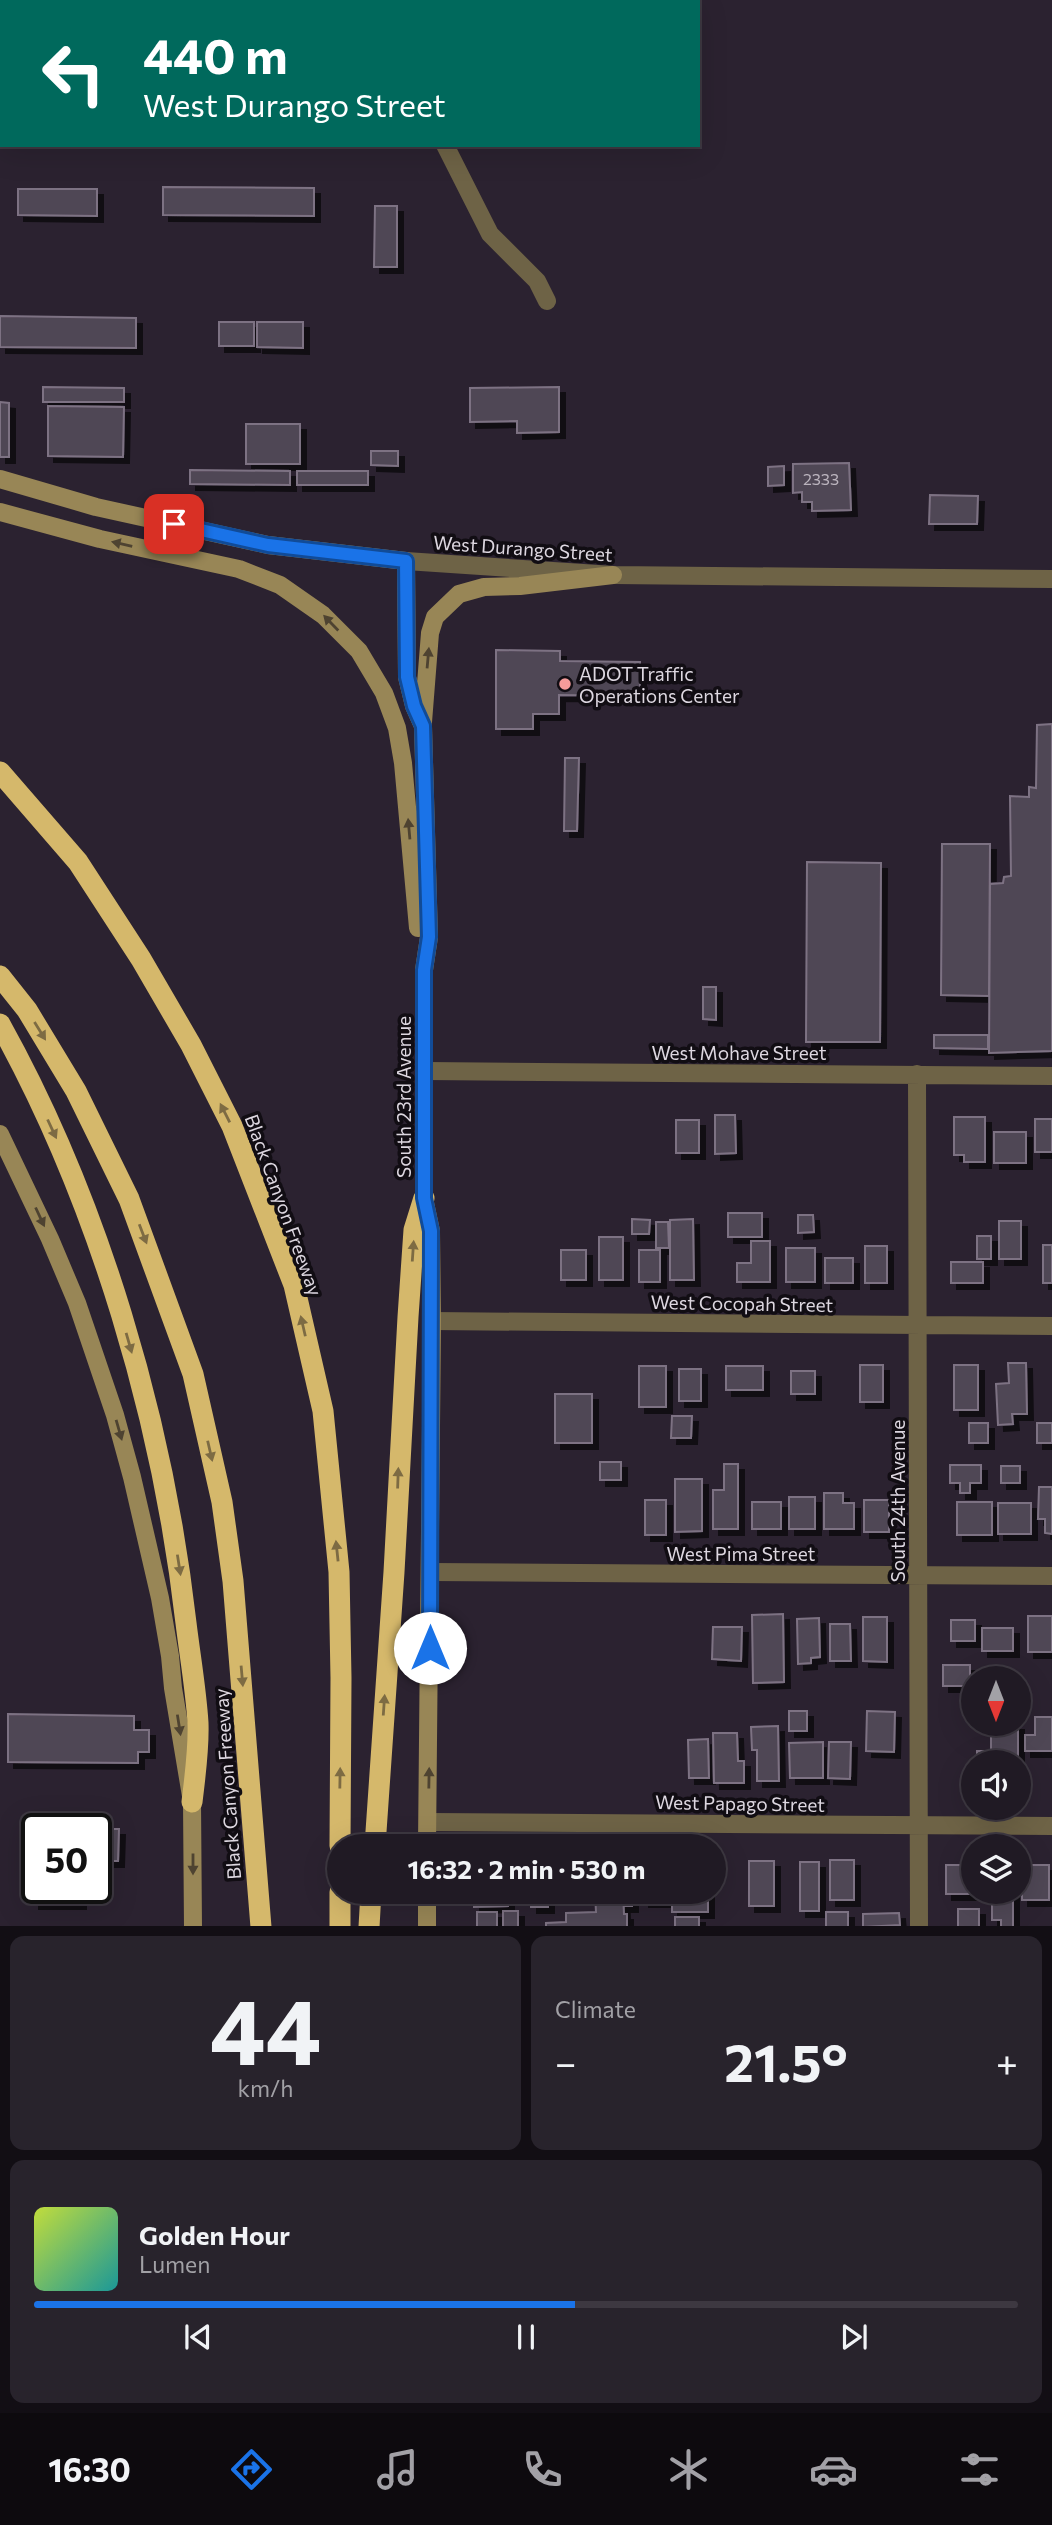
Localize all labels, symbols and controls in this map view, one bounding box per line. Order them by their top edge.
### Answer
text: 440 m [143,24,288,84]
icon: left [28,28,119,119]
text: West Durango Street [143,84,446,124]
house number: 2333 [803,469,839,488]
pin [144,494,204,554]
icon: arrive [155,505,193,543]
street label: West Durango Street [433,530,614,566]
one-way arrow [111,538,133,549]
one-way arrow [323,615,340,631]
one-way arrow [423,647,434,669]
place label: ADOT Traffic Operations Center [579,662,740,707]
marker: ADOT Traffic Operations Center [557,676,573,692]
one-way arrow [403,817,414,839]
street label: South 23rd Avenue [392,1016,415,1178]
one-way arrow [33,1022,46,1041]
street label: West Mohave Street [652,1041,827,1064]
one-way arrow [220,1103,231,1123]
street label: Black Canyon Freeway [240,1111,328,1299]
one-way arrow [46,1119,58,1139]
one-way arrow [34,1207,46,1227]
one-way arrow [137,1223,148,1244]
one-way arrow [408,1240,419,1262]
street label: West Cocopah Street [651,1290,834,1316]
one-way arrow [297,1315,308,1337]
one-way arrow [124,1333,134,1354]
one-way arrow [114,1420,125,1442]
street label: South 24th Avenue [886,1420,909,1582]
one-way arrow [205,1440,216,1462]
one-way arrow [393,1467,404,1489]
one-way arrow [331,1539,342,1561]
street label: West Pima Street [667,1542,816,1565]
one-way arrow [174,1554,185,1576]
position arrow [393,1611,467,1685]
one-way arrow [237,1665,248,1687]
north arrow [961,1666,1031,1736]
map controls [961,1666,1031,1904]
street label: Black Canyon Freeway [209,1687,245,1880]
one-way arrow [379,1694,390,1716]
one-way arrow [174,1714,185,1736]
button: sound [961,1750,1031,1820]
one-way arrow [335,1767,346,1789]
one-way arrow [423,1767,434,1789]
street label: West Papago Street [655,1790,825,1816]
speed limit sign: 50 [21,1813,112,1904]
button: layers [961,1834,1031,1904]
text: 16:32 · 2 min · 530 m [407,1853,646,1884]
one-way arrow [187,1854,199,1876]
text: 44 [210,1972,321,2084]
text: Climate [555,1995,636,2023]
text: 21.5° [724,2029,848,2093]
text: − [555,2038,577,2085]
text: + [996,2038,1018,2085]
text: km/h [238,2074,293,2102]
text: Golden Hour [139,2219,290,2250]
text: Lumen [139,2250,210,2278]
icon: previous [179,2318,217,2356]
icon: pause [507,2318,545,2356]
icon: next [835,2318,873,2356]
icon: directions [227,2445,276,2494]
icon: music [373,2445,422,2494]
icon: phone [518,2445,567,2494]
icon: climate [664,2445,713,2494]
icon: car [809,2445,858,2494]
icon: filters [955,2445,1004,2494]
text: 16:30 [48,2449,131,2489]

